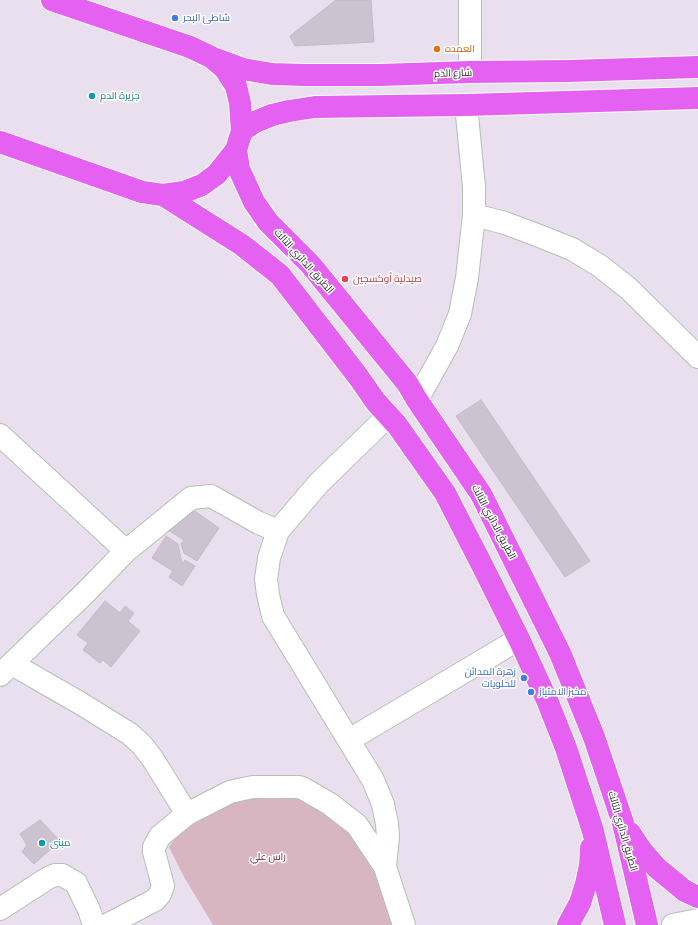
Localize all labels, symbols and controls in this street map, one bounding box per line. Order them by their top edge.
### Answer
place label: شاطئ البحر [183,12,230,24]
marker: شاطئ البحر [170,13,180,23]
place label: العمده [445,43,475,55]
marker: العمده [432,44,442,54]
street label: شارع الدَم [434,66,472,80]
place label: جزيرة الدم [100,90,140,102]
marker: جزيرة الدم [87,91,97,101]
street label: الطريق الدائري الثالث [272,226,336,296]
place label: صيدلية أوكسجين [353,273,422,285]
marker: صيدلية أوكسجين [340,274,350,284]
street label: الطريق الدائري الثالث [469,483,519,561]
place label: زهرة المدائن للحلويات [465,666,516,690]
marker: زهرة المدائن للحلويات [519,673,529,683]
place label: مخبز اﻻمتياز [539,686,586,698]
marker: مخبز اﻻمتياز [526,687,536,697]
street label: الطريق الدائري الثالث [606,790,640,872]
place label: مبنى [50,837,70,849]
marker: مبنى [37,838,47,848]
park label: راس علي [250,851,286,863]

